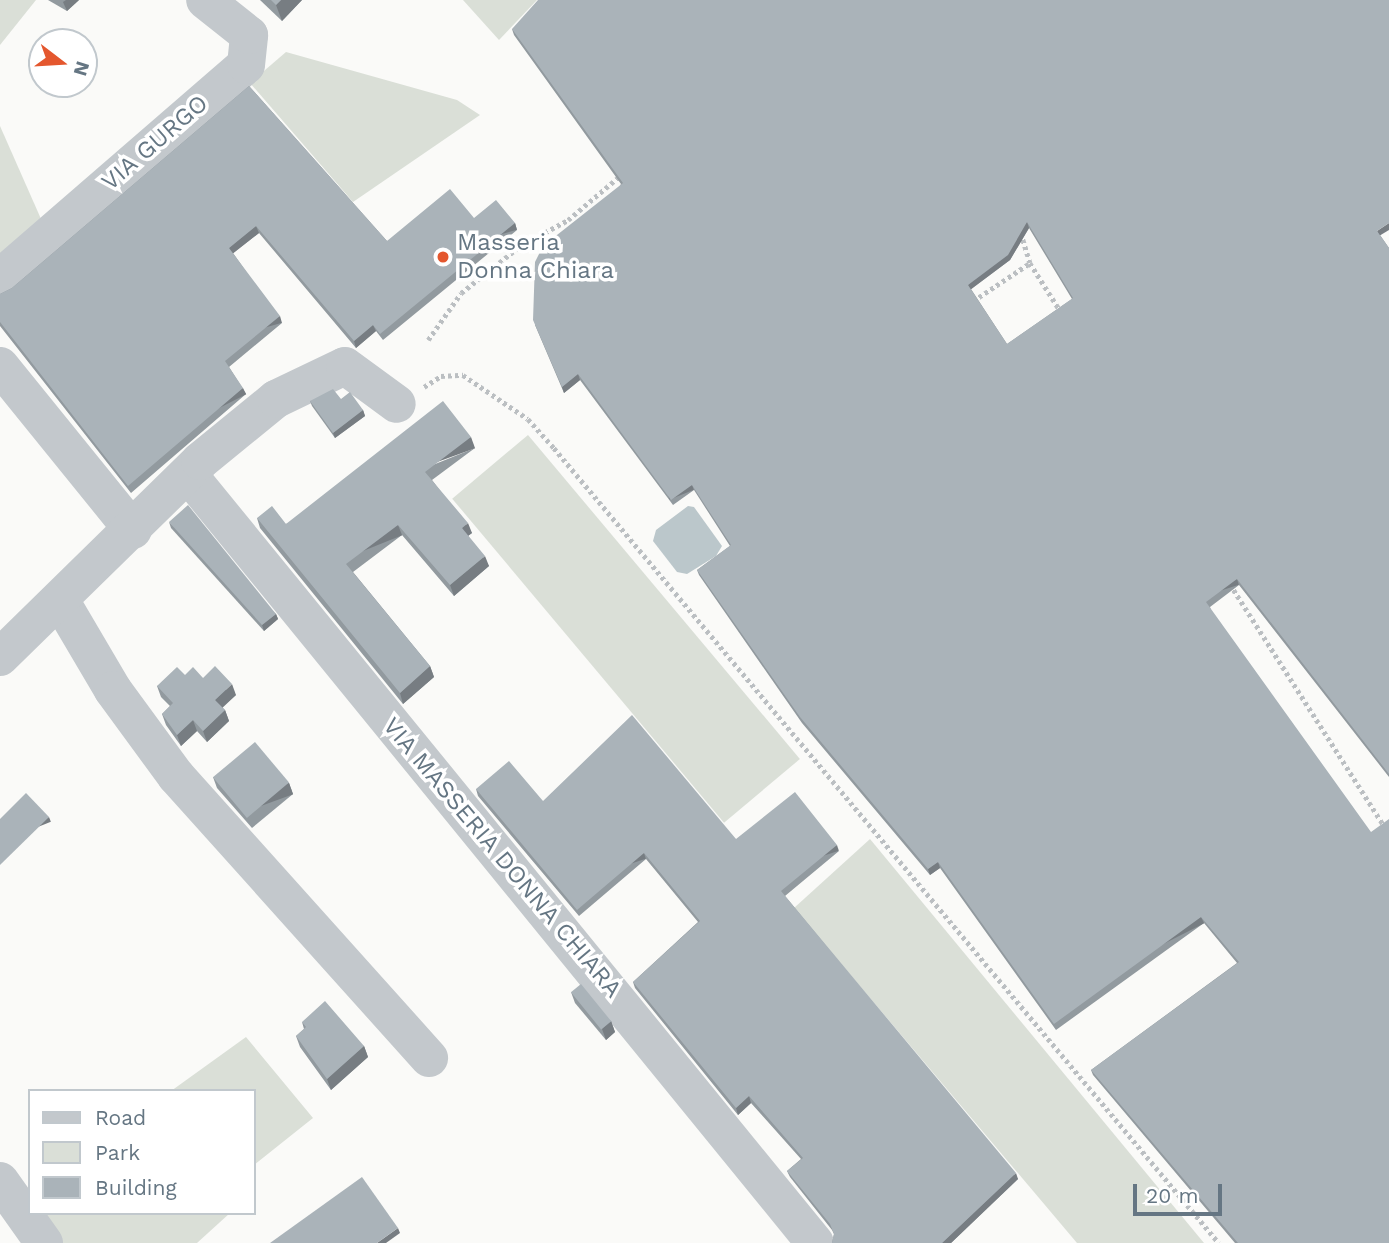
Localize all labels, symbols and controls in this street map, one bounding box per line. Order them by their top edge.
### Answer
north arrow [28,28,98,98]
text: N [69,59,95,79]
street label: VIA GURGO [96,89,214,197]
place label: Masseria Donna Chiara [457,229,615,285]
marker: Masseria Donna Chiara [435,249,451,265]
street label: VIA MASSERIA DONNA CHIARA [375,711,629,1005]
legend [28,1089,256,1215]
text: Road [95,1105,146,1130]
text: Park [95,1140,140,1165]
scale bar [1137,1170,1226,1214]
text: Building [95,1175,177,1200]
text: 20 m [1146,1183,1198,1208]

